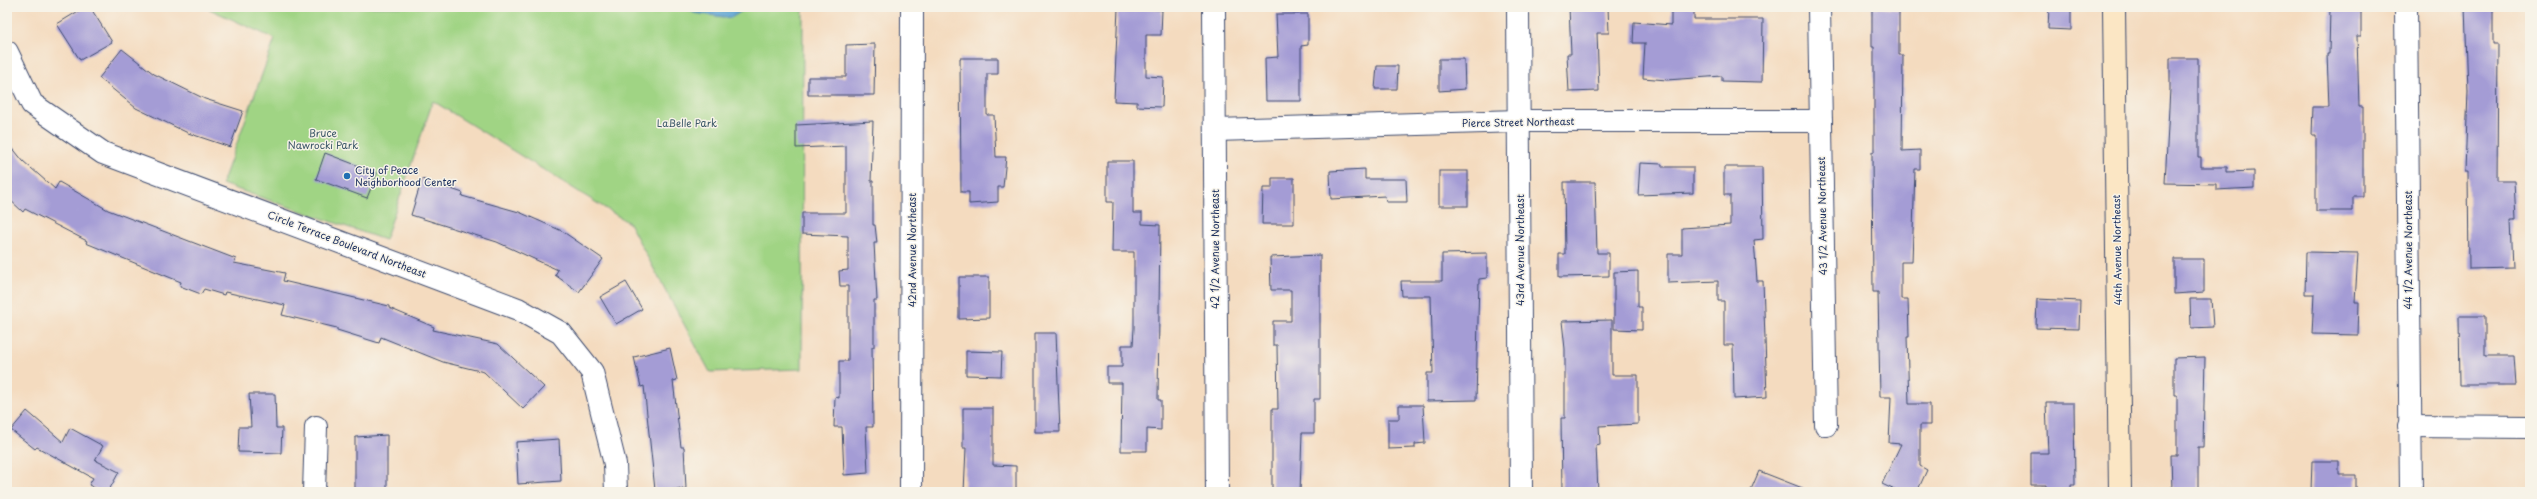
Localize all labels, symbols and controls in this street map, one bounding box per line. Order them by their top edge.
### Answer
street label: Pierce Street Northeast [1462,113,1574,130]
park label: LaBelle Park [657,115,717,130]
park label: Bruce Nawrocki Park [288,125,358,152]
street label: 43 1/2 Avenue Northeast [1813,156,1830,276]
place label: City of Peace Neighborhood Center [355,162,457,189]
marker: City of Peace Neighborhood Center [342,171,352,181]
street label: 42 1/2 Avenue Northeast [1207,189,1222,309]
street label: 44 1/2 Avenue Northeast [2400,190,2415,310]
street label: 42nd Avenue Northeast [904,193,919,307]
street label: 43rd Avenue Northeast [1512,194,1527,306]
street label: 44th Avenue Northeast [2108,194,2125,306]
street label: Circle Terrace Boulevard Northeast [266,206,429,281]

